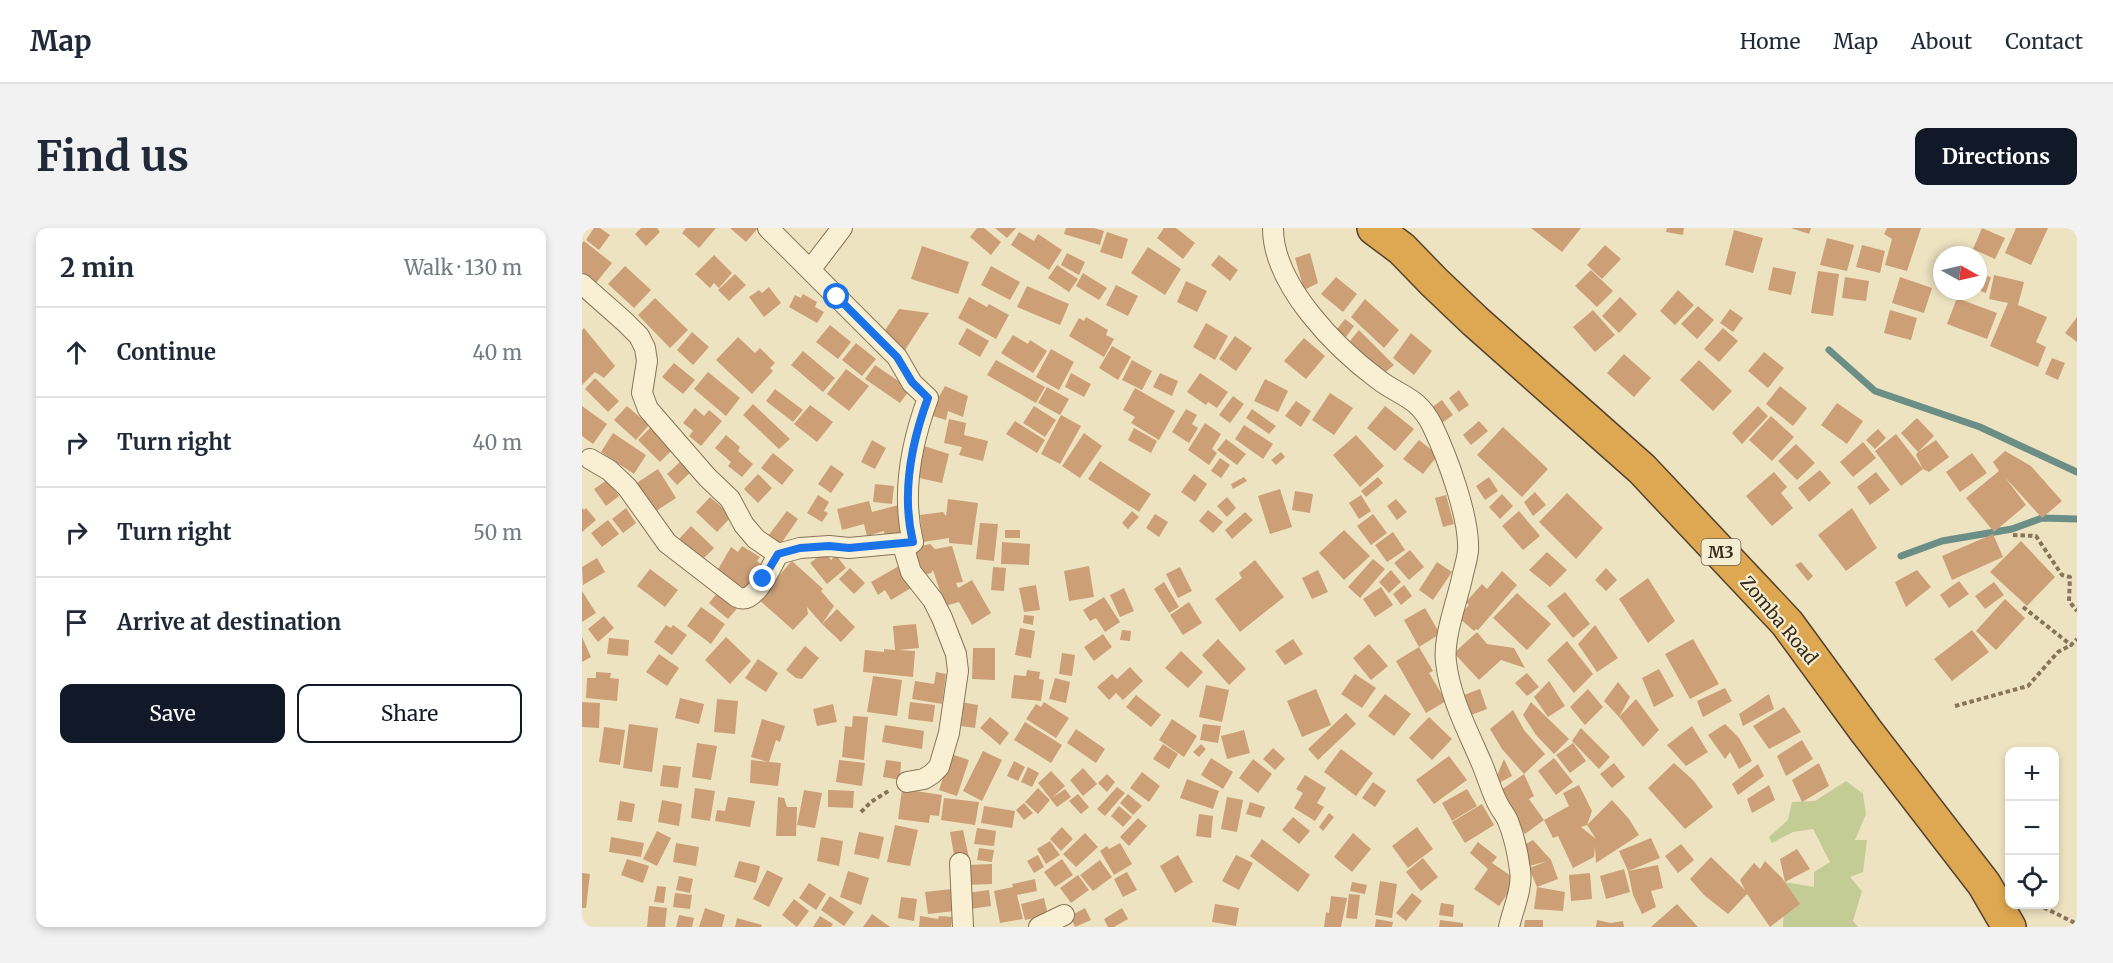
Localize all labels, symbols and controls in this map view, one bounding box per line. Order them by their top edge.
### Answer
text: Map [30,23,92,59]
text: Home [1740,28,1800,55]
text: Map [1833,28,1878,55]
text: About [1911,28,1972,55]
text: Contact [2005,28,2083,55]
button: Directions [1915,128,2077,185]
text: Find us [36,130,189,182]
north arrow [1933,246,1987,300]
text: 2 min [60,251,134,284]
text: Walk · 130 m [404,255,522,280]
route start [823,283,849,309]
icon: ahead [60,336,93,369]
text: Continue [117,338,216,366]
text: 40 m [472,340,522,365]
icon: right [60,426,93,459]
text: Turn right [117,428,231,456]
text: 40 m [472,430,522,455]
icon: right [60,516,93,549]
text: Turn right [117,518,231,546]
text: 50 m [473,520,522,545]
road number: M3 [1702,539,1740,565]
route end [749,565,775,591]
street label: Zomba Road [1735,571,1823,669]
icon: arrive [60,606,93,639]
text: Arrive at destination [117,608,341,636]
button: Save [60,684,285,743]
button: Share [297,684,522,743]
map controls [2005,747,2059,909]
button: + [2005,747,2059,801]
button: − [2005,801,2059,855]
button: locate [2005,855,2059,909]

